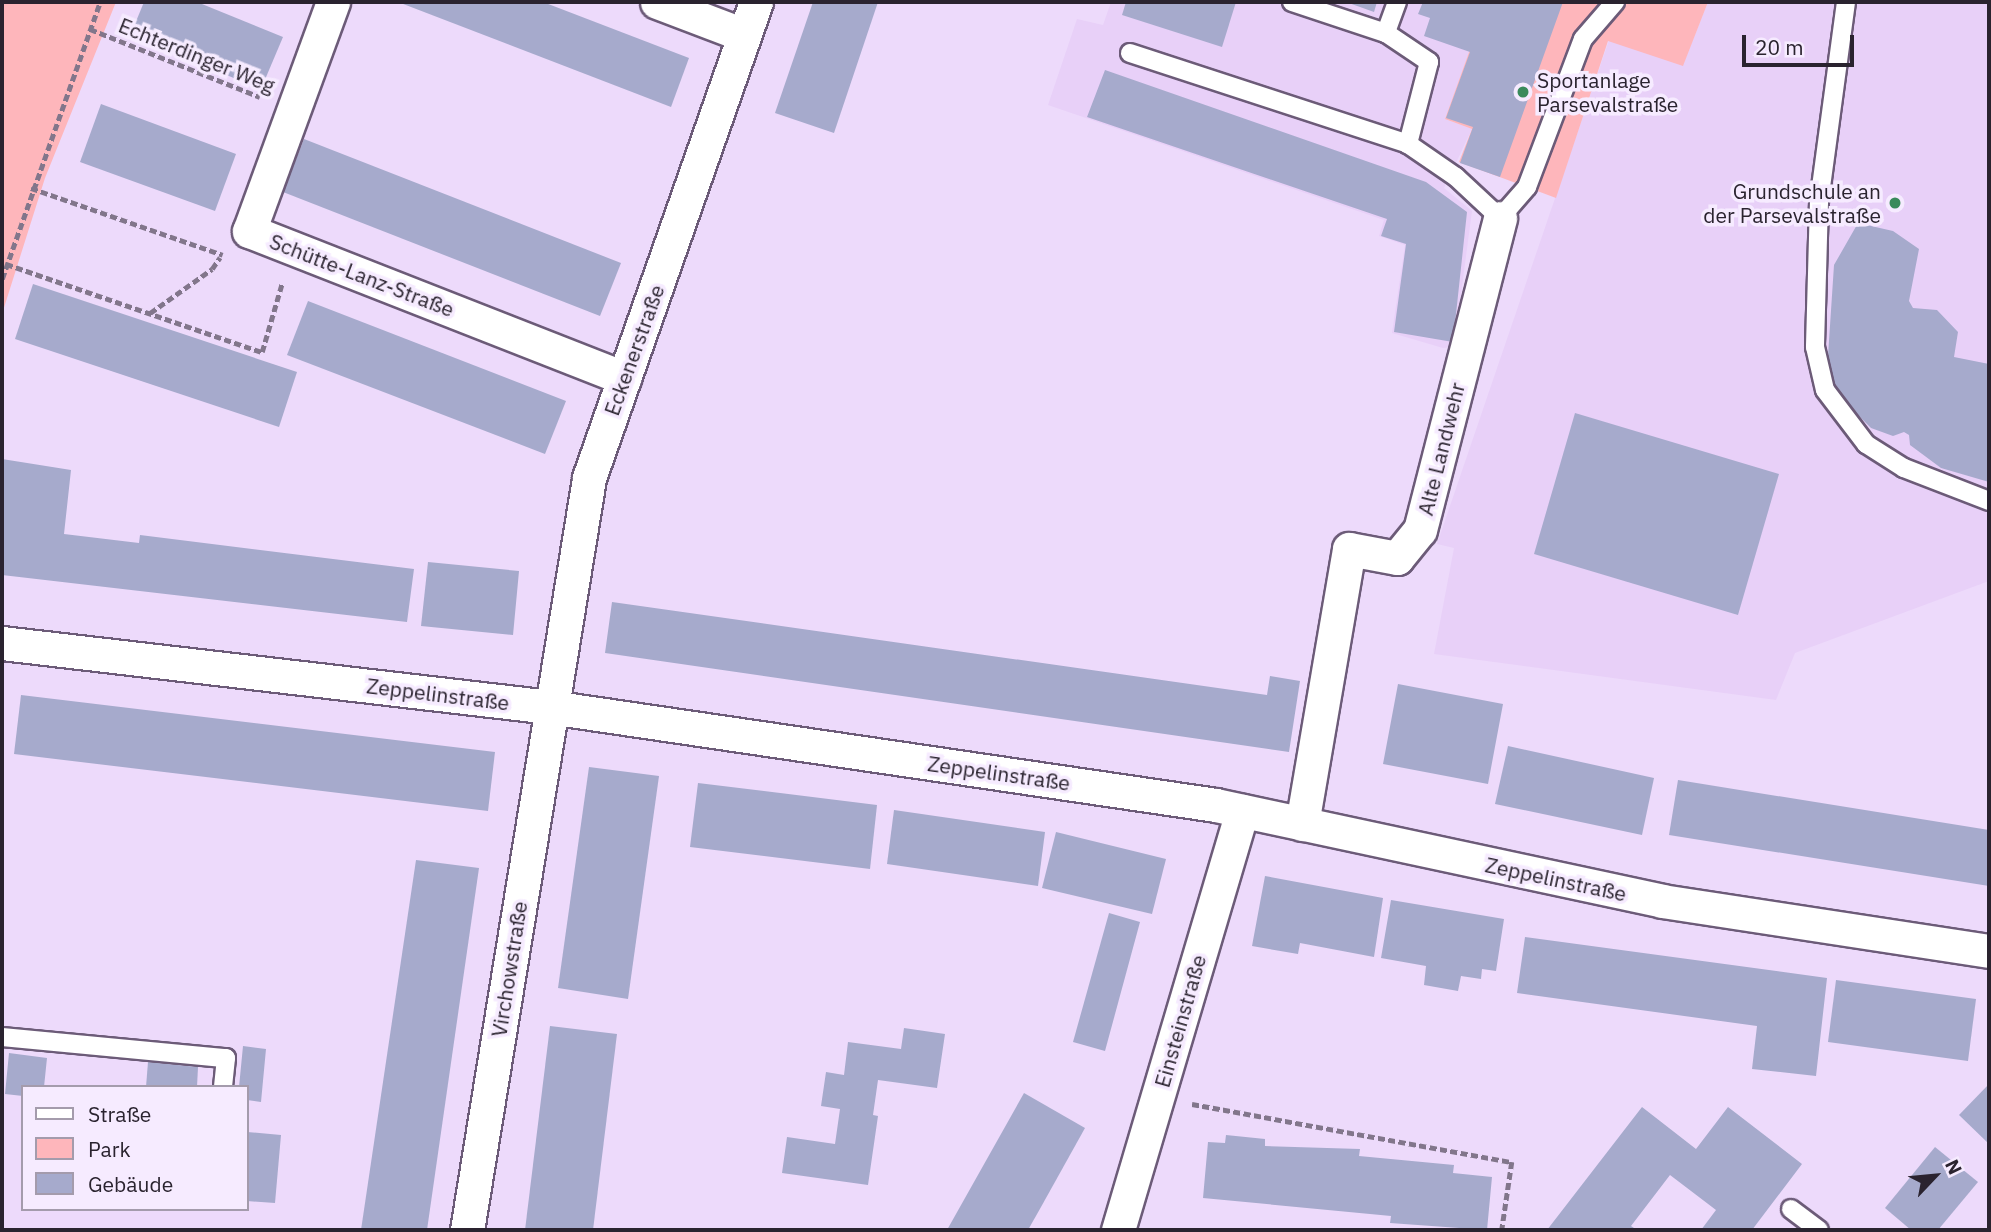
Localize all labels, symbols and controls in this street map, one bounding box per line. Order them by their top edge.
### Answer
street label: Echterdinger Weg [115,12,279,98]
scale bar [1746,21,1858,65]
text: 20 m [1755,33,1804,61]
place label: Sportanlage Parsevalstraße [1537,67,1678,117]
marker: Sportanlage Parsevalstraße [1515,84,1531,100]
place label: Grundschule an der Parsevalstraße [1703,178,1881,228]
marker: Grundschule an der Parsevalstraße [1887,195,1903,211]
street label: Schütte-Lanz-Straße [266,228,458,322]
street label: Eckenerstraße [599,281,669,419]
street label: Alte Landwehr [1412,380,1470,518]
street label: Zeppelinstraße [365,673,511,715]
street label: Zeppelinstraße [926,751,1072,795]
street label: Zeppelinstraße [1483,852,1629,906]
street label: Virchowstraße [486,899,532,1039]
street label: Einsteinstraße [1149,952,1211,1090]
legend [21,1085,248,1211]
text: Straße [88,1100,151,1128]
text: Park [88,1135,131,1163]
north arrow [1900,1141,1970,1211]
text: N [1940,1155,1968,1178]
text: Gebäude [88,1170,173,1198]

